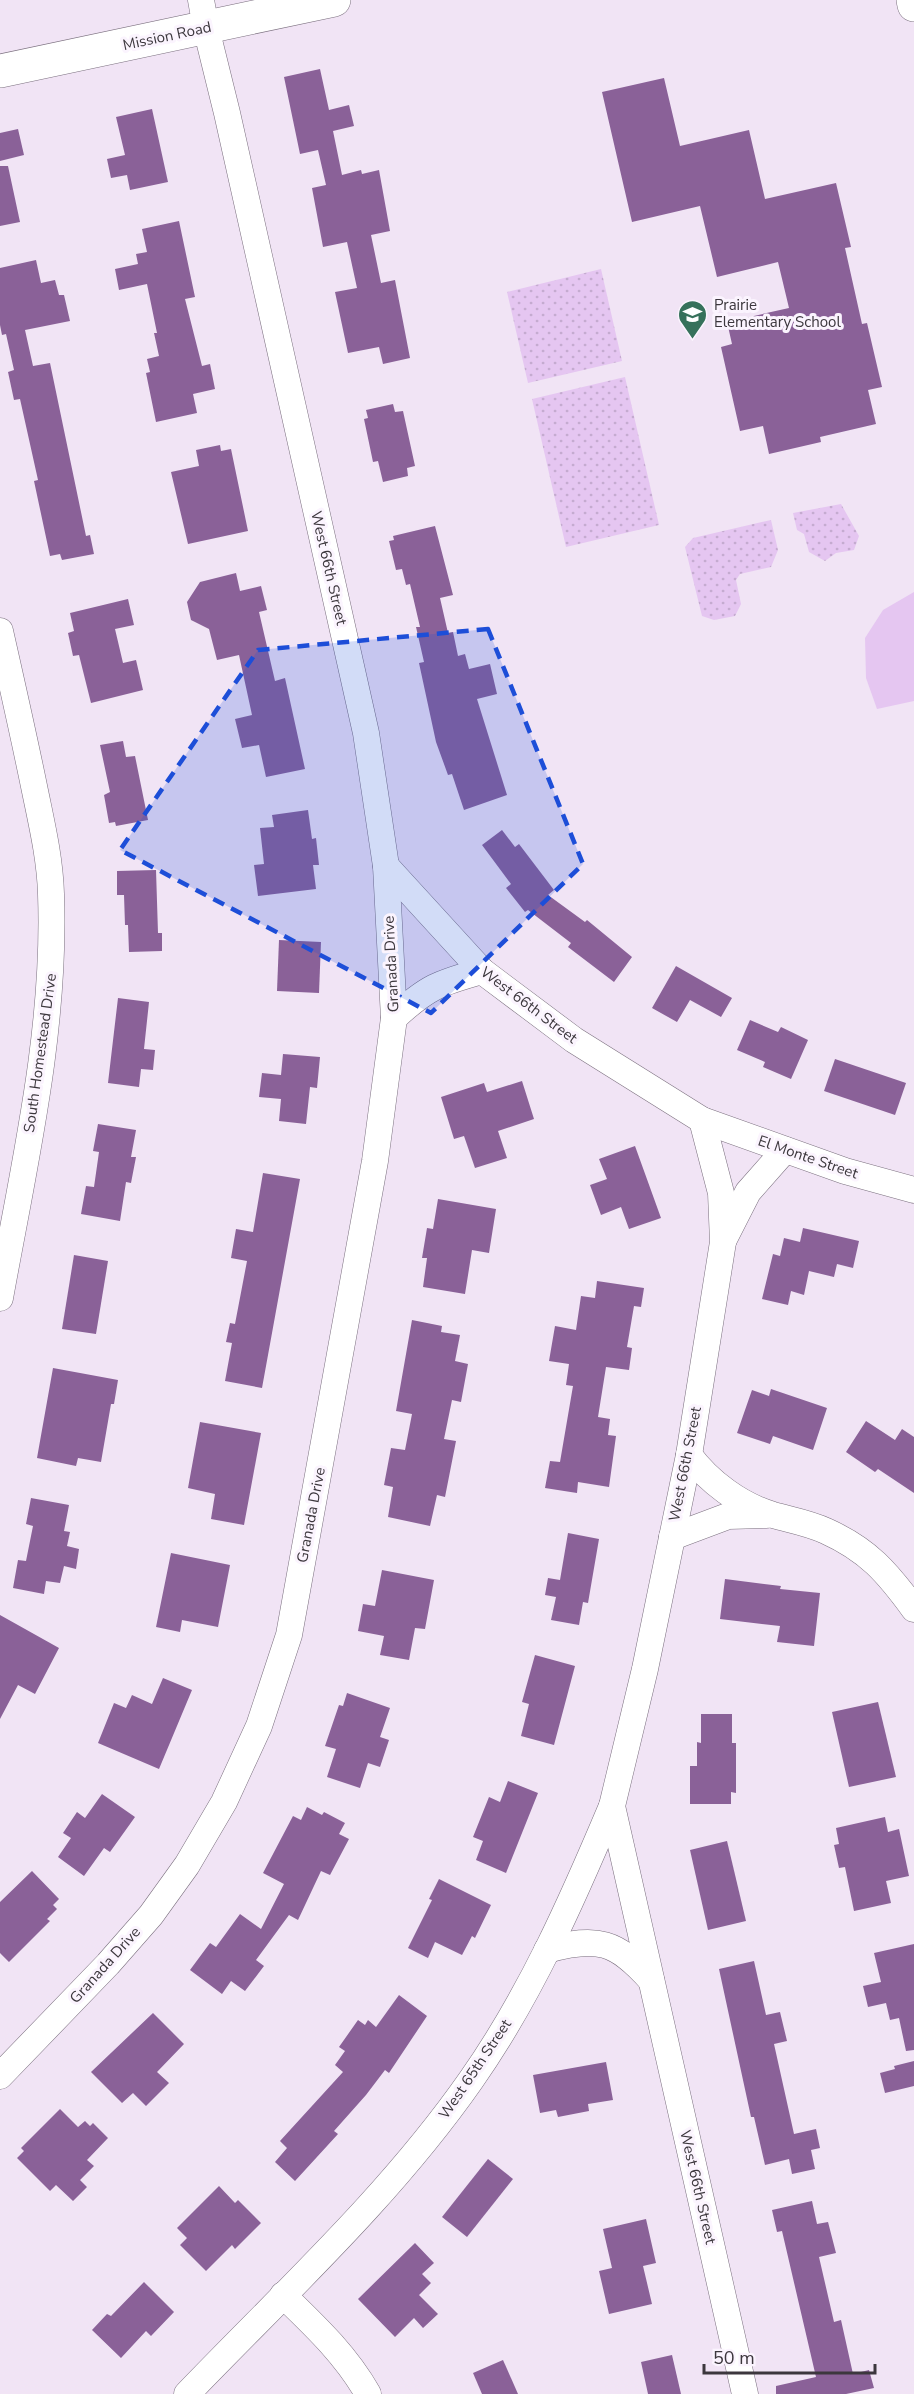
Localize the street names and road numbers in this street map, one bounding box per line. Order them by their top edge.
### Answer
street label: Mission Road [121,17,213,55]
street label: West 66th Street [306,509,352,628]
street label: Granada Drive [378,915,404,1013]
street label: West 66th Street [476,962,582,1048]
street label: South Homestead Drive [19,972,61,1134]
street label: El Monte Street [755,1131,861,1184]
street label: West 66th Street [664,1404,706,1523]
street label: Granada Drive [292,1466,330,1564]
street label: Granada Drive [65,1922,145,2008]
street label: West 65th Street [434,2015,516,2123]
street label: West 66th Street [675,2128,721,2247]

